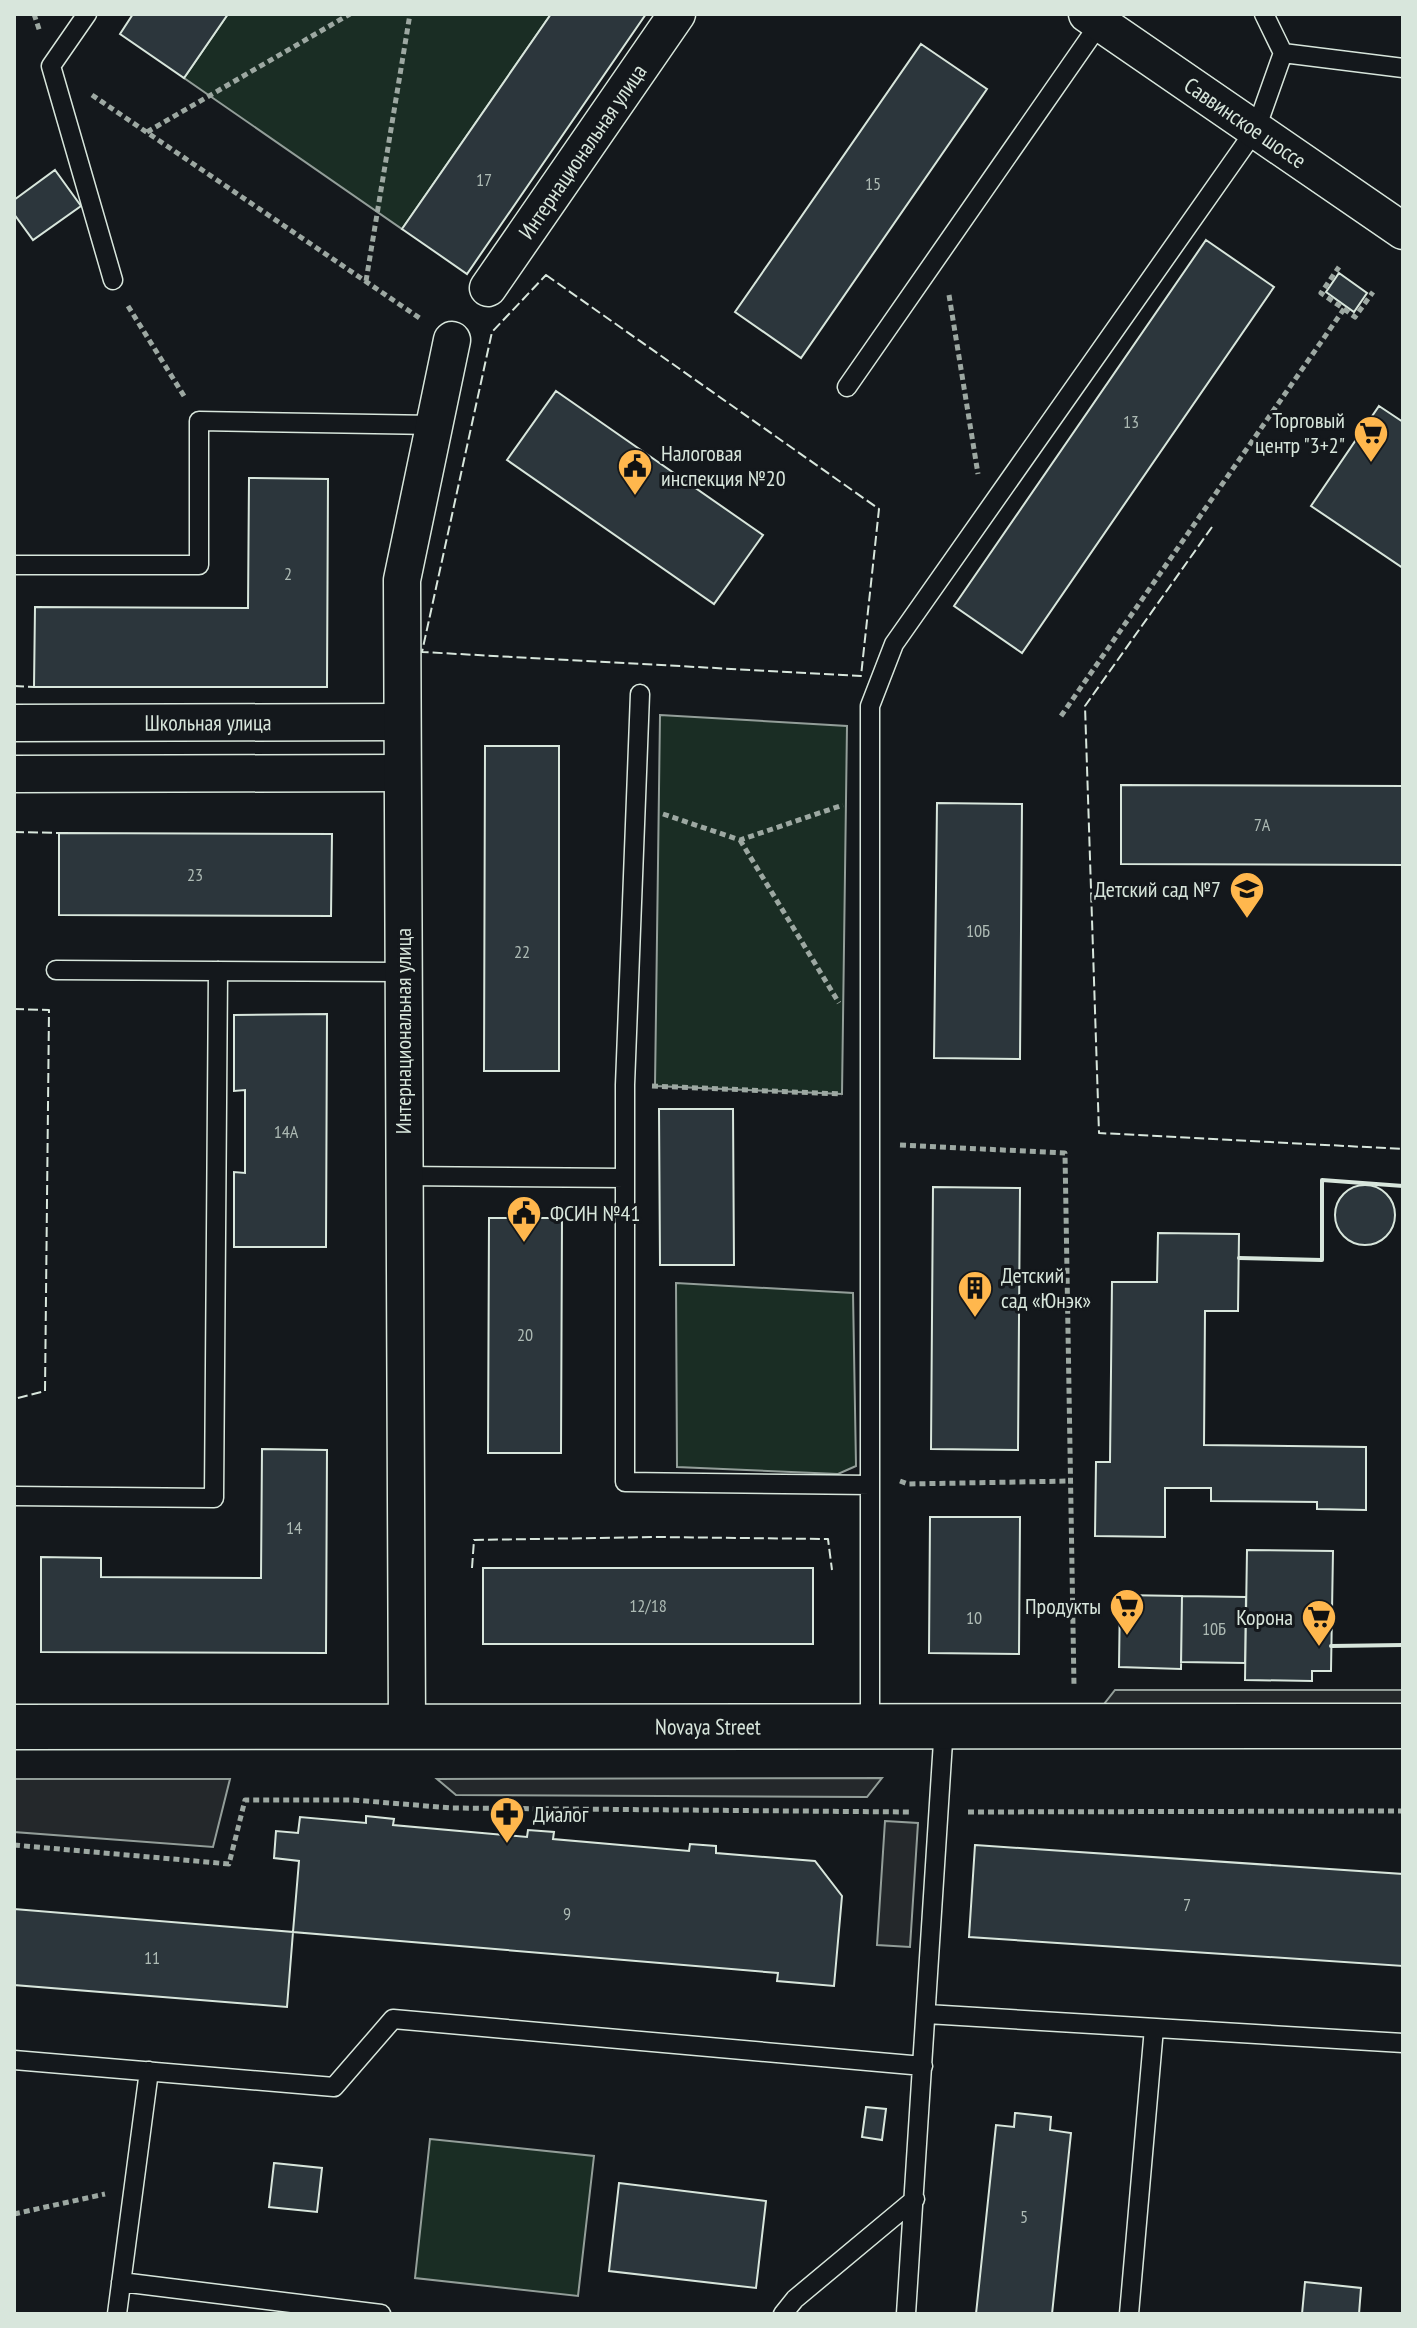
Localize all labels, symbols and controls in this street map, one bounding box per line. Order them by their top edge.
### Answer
street label: Интернациональная улица [512,58,652,244]
street label: Саввинское шоссе [1179,71,1312,174]
house number: 17 [476,168,492,191]
house number: 15 [865,172,881,195]
place label: Торговый центр "3+2" [1255,406,1345,459]
house number: 13 [1123,410,1139,433]
supermarket icon: Торговый центр "3+2" [1352,414,1390,464]
place label: Налоговая инспекция №20 [661,439,786,492]
public building icon: Налоговая инспекция №20 [616,447,654,497]
house number: 2 [284,562,292,585]
street label: Школьная улица [144,708,272,737]
house number: 7А [1254,813,1271,836]
house number: 23 [187,863,203,886]
school or university icon: Детский сад №7 [1228,870,1266,920]
place label: Детский сад №7 [1094,875,1221,903]
house number: 10Б [966,919,990,942]
street label: Интернациональная улица [389,928,417,1134]
house number: 22 [514,940,530,963]
house number: 14А [274,1120,299,1143]
public building icon: ФСИН №41 [505,1194,543,1244]
place label: ФСИН №41 [550,1199,640,1227]
place label: Детский сад «Юнэк» [1001,1261,1091,1314]
building icon: Детский сад «Юнэк» [956,1269,994,1319]
house number: 20 [517,1323,533,1346]
house number: 14 [286,1516,302,1539]
supermarket icon: Продукты [1108,1587,1146,1637]
place label: Продукты [1025,1592,1101,1620]
house number: 12/18 [629,1594,667,1617]
supermarket icon: Корона [1300,1598,1338,1648]
place label: Корона [1236,1603,1293,1631]
house number: 10 [966,1606,982,1629]
house number: 10Б [1202,1617,1226,1640]
street label: Novaya Street [655,1712,761,1741]
pharmacy icon: Диалог [488,1795,526,1845]
place label: Диалог [533,1800,589,1828]
house number: 7 [1183,1893,1191,1916]
house number: 9 [563,1902,571,1925]
house number: 11 [144,1946,160,1969]
house number: 5 [1020,2205,1028,2228]

